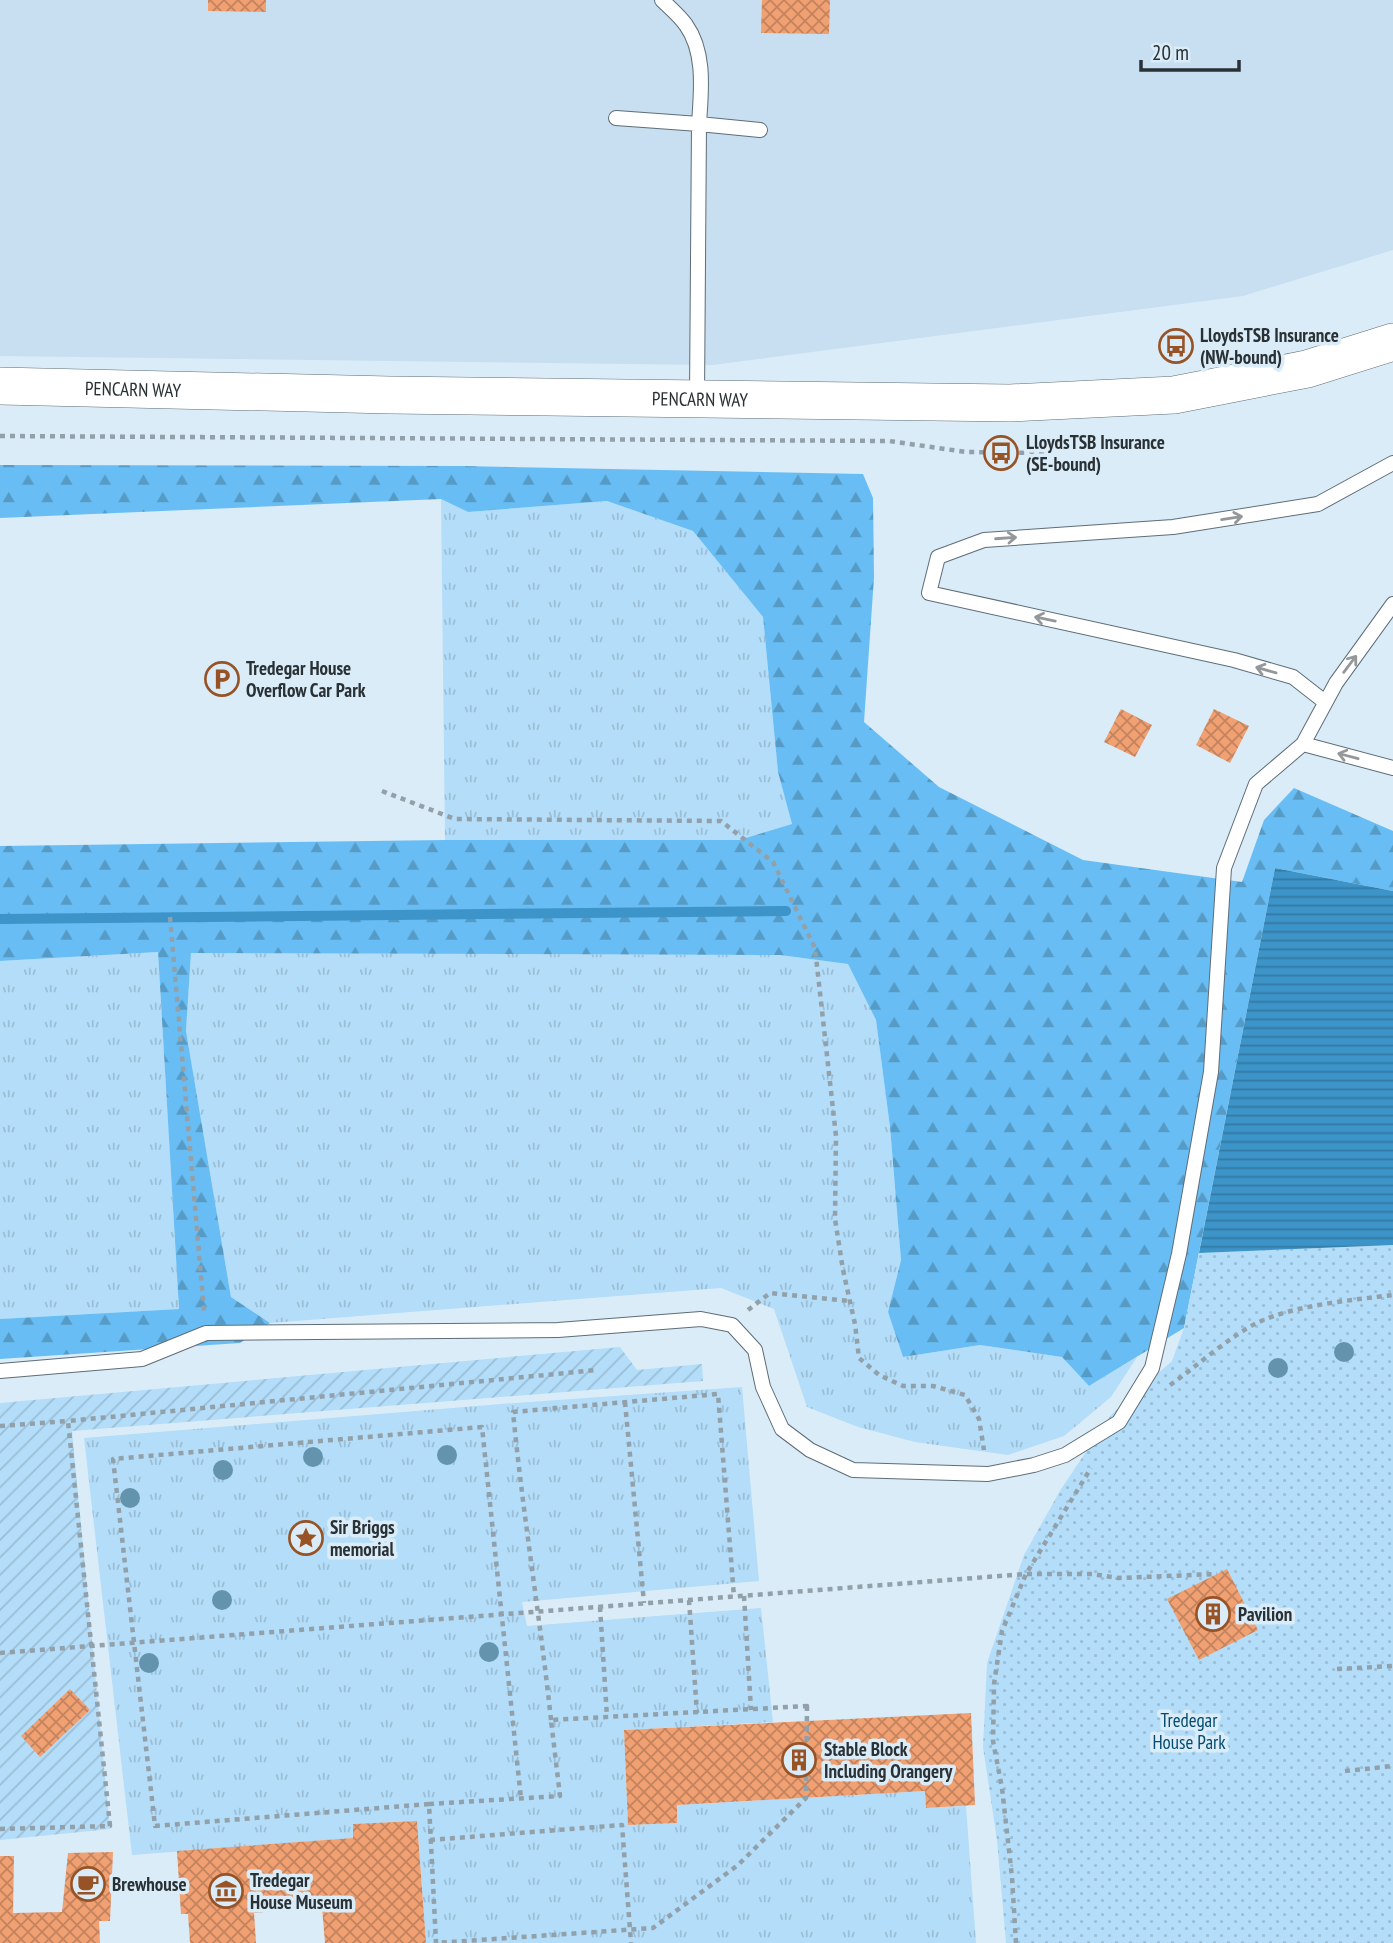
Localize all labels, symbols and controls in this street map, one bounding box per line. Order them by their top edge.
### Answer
scale bar [1141,28,1239,72]
text: 20 m [1152,39,1189,66]
place label: LloydsTSB Insurance (NW-bound) [1200,323,1339,369]
bus stop icon: LloydsTSB Insurance (NW-bound) [1157,327,1195,365]
street label: PENCARN WAY [85,376,182,402]
street label: PENCARN WAY [652,386,748,412]
place label: LloydsTSB Insurance (SE-bound) [1026,430,1165,476]
bus stop icon: LloydsTSB Insurance (SE-bound) [982,434,1020,472]
one-way arrow [1221,511,1243,524]
one-way arrow [994,531,1017,544]
one-way arrow [1034,611,1057,625]
one-way arrow [1343,655,1358,674]
place label: Tredegar House Overflow Car Park [246,656,366,702]
parking icon: Tredegar House Overflow Car Park [203,660,241,698]
one-way arrow [1256,662,1278,675]
one-way arrow [1337,749,1360,762]
place label: Sir Briggs memorial [330,1515,395,1561]
place icon: Sir Briggs memorial [287,1519,325,1557]
building icon: Pavilion [1194,1595,1232,1633]
place label: Pavilion [1238,1602,1292,1626]
park label: Tredegar House Park [1152,1708,1226,1754]
place label: Stable Block Including Orangery [824,1737,953,1783]
building icon: Stable Block Including Orangery [780,1741,818,1779]
cafe icon: Brewhouse [69,1865,107,1903]
place label: Tredegar House Museum [250,1868,353,1914]
place label: Brewhouse [112,1872,187,1896]
museum icon: Tredegar House Museum [207,1872,245,1910]

